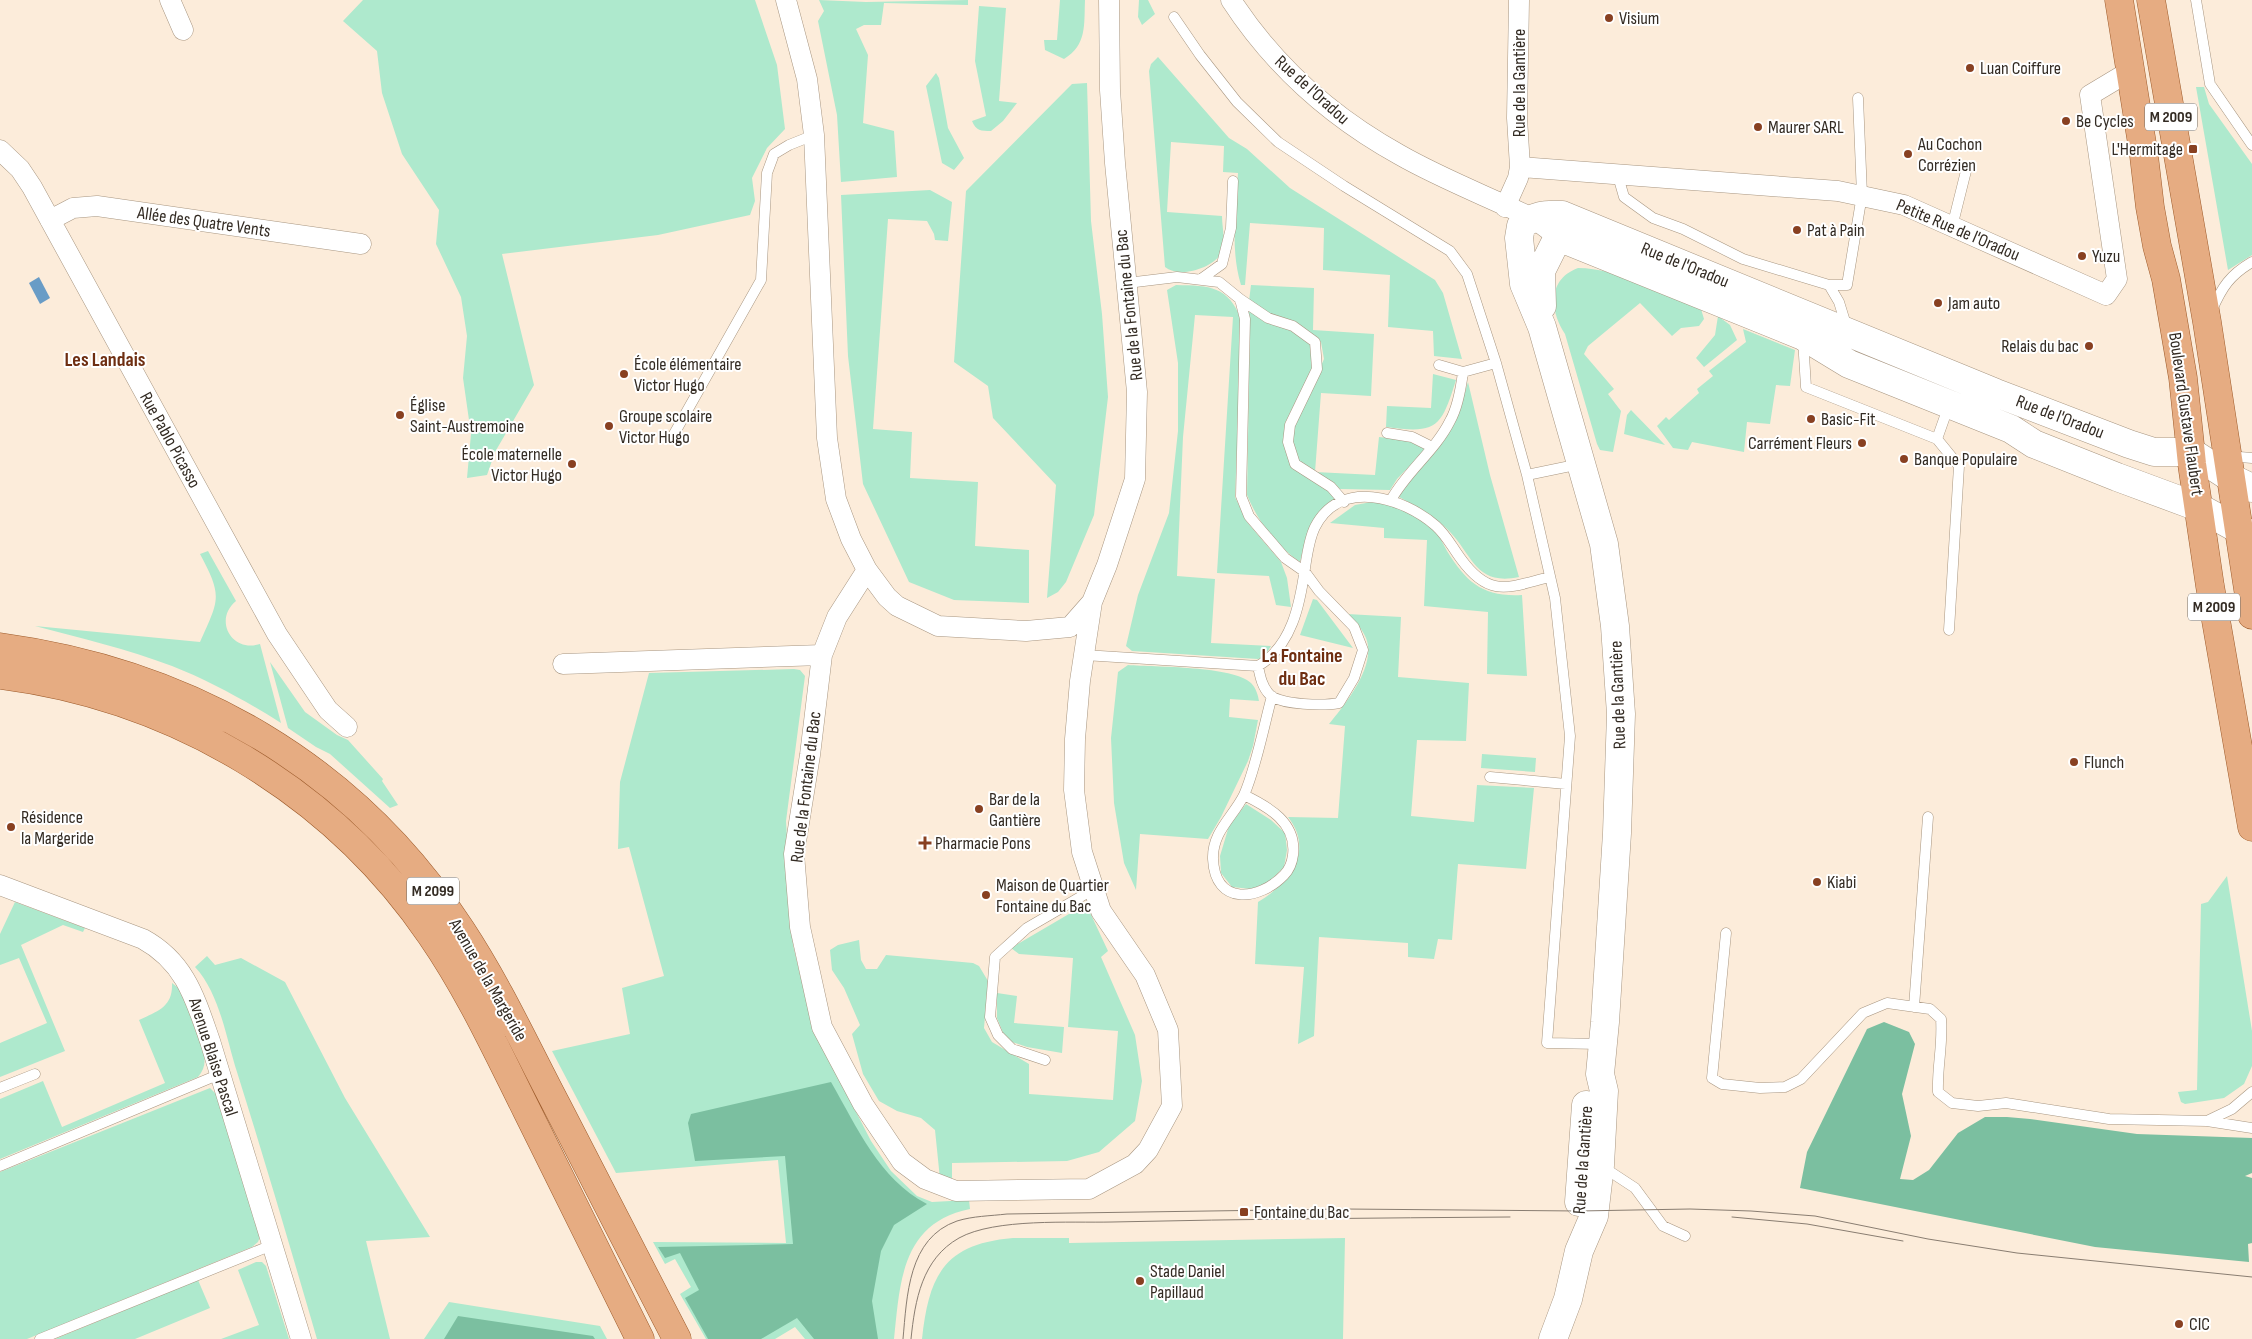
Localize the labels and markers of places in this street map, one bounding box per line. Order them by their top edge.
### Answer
place label: Visium [1619,8,1659,29]
marker: Visium [1603,12,1615,24]
place label: Luan Coiffure [1980,58,2061,79]
marker: Luan Coiffure [1964,62,1976,74]
place label: Be Cycles [2076,111,2134,132]
marker: Be Cycles [2060,115,2072,127]
place label: Maurer SARL [1768,117,1844,138]
marker: Maurer SARL [1752,121,1764,133]
place label: Au Cochon Corrézien [1917,134,1982,176]
place label: L'Hermitage [2111,139,2183,160]
marker: L'Hermitage [2187,143,2199,155]
marker: Au Cochon Corrézien [1902,148,1914,160]
place label: Pat à Pain [1807,220,1865,241]
marker: Pat à Pain [1791,224,1803,236]
place label: Yuzu [2092,246,2120,267]
marker: Yuzu [2076,250,2088,262]
place label: Jam auto [1947,293,2000,314]
marker: Jam auto [1932,297,1944,309]
place label: Relais du bac [2001,336,2079,357]
marker: Relais du bac [2083,340,2095,352]
place label: École élémentaire Victor Hugo [634,354,742,396]
marker: École élémentaire Victor Hugo [618,368,630,380]
place label: Église Saint-Austremoine [410,395,524,437]
place label: Groupe scolaire Victor Hugo [619,406,712,448]
marker: Église Saint-Austremoine [394,409,406,421]
place label: Basic-Fit [1821,409,1876,430]
marker: Basic-Fit [1805,413,1817,425]
marker: Groupe scolaire Victor Hugo [603,420,615,432]
place label: Carrément Fleurs [1748,433,1852,454]
marker: Carrément Fleurs [1856,437,1868,449]
place label: École maternelle Victor Hugo [462,444,562,486]
place label: Banque Populaire [1914,449,2018,470]
marker: Banque Populaire [1898,453,1910,465]
marker: École maternelle Victor Hugo [566,458,578,470]
place label: Flunch [2084,752,2124,773]
marker: Flunch [2068,756,2080,768]
place label: Bar de la Gantière [989,789,1041,831]
marker: Bar de la Gantière [973,803,985,815]
place label: Résidence la Margeride [21,807,94,849]
marker: Résidence la Margeride [5,821,17,833]
place label: Pharmacie Pons [935,833,1031,854]
marker: Pharmacie Pons [919,837,931,849]
place label: Kiabi [1827,872,1856,893]
place label: Maison de Quartier Fontaine du Bac [996,875,1109,917]
marker: Kiabi [1811,876,1823,888]
marker: Maison de Quartier Fontaine du Bac [980,889,992,901]
place label: Fontaine du Bac [1254,1202,1349,1223]
marker: Fontaine du Bac [1238,1206,1250,1218]
place label: Stade Daniel Papillaud [1150,1261,1225,1303]
marker: Stade Daniel Papillaud [1134,1275,1146,1287]
place label: CIC [2189,1314,2210,1335]
marker: CIC [2173,1318,2185,1330]

